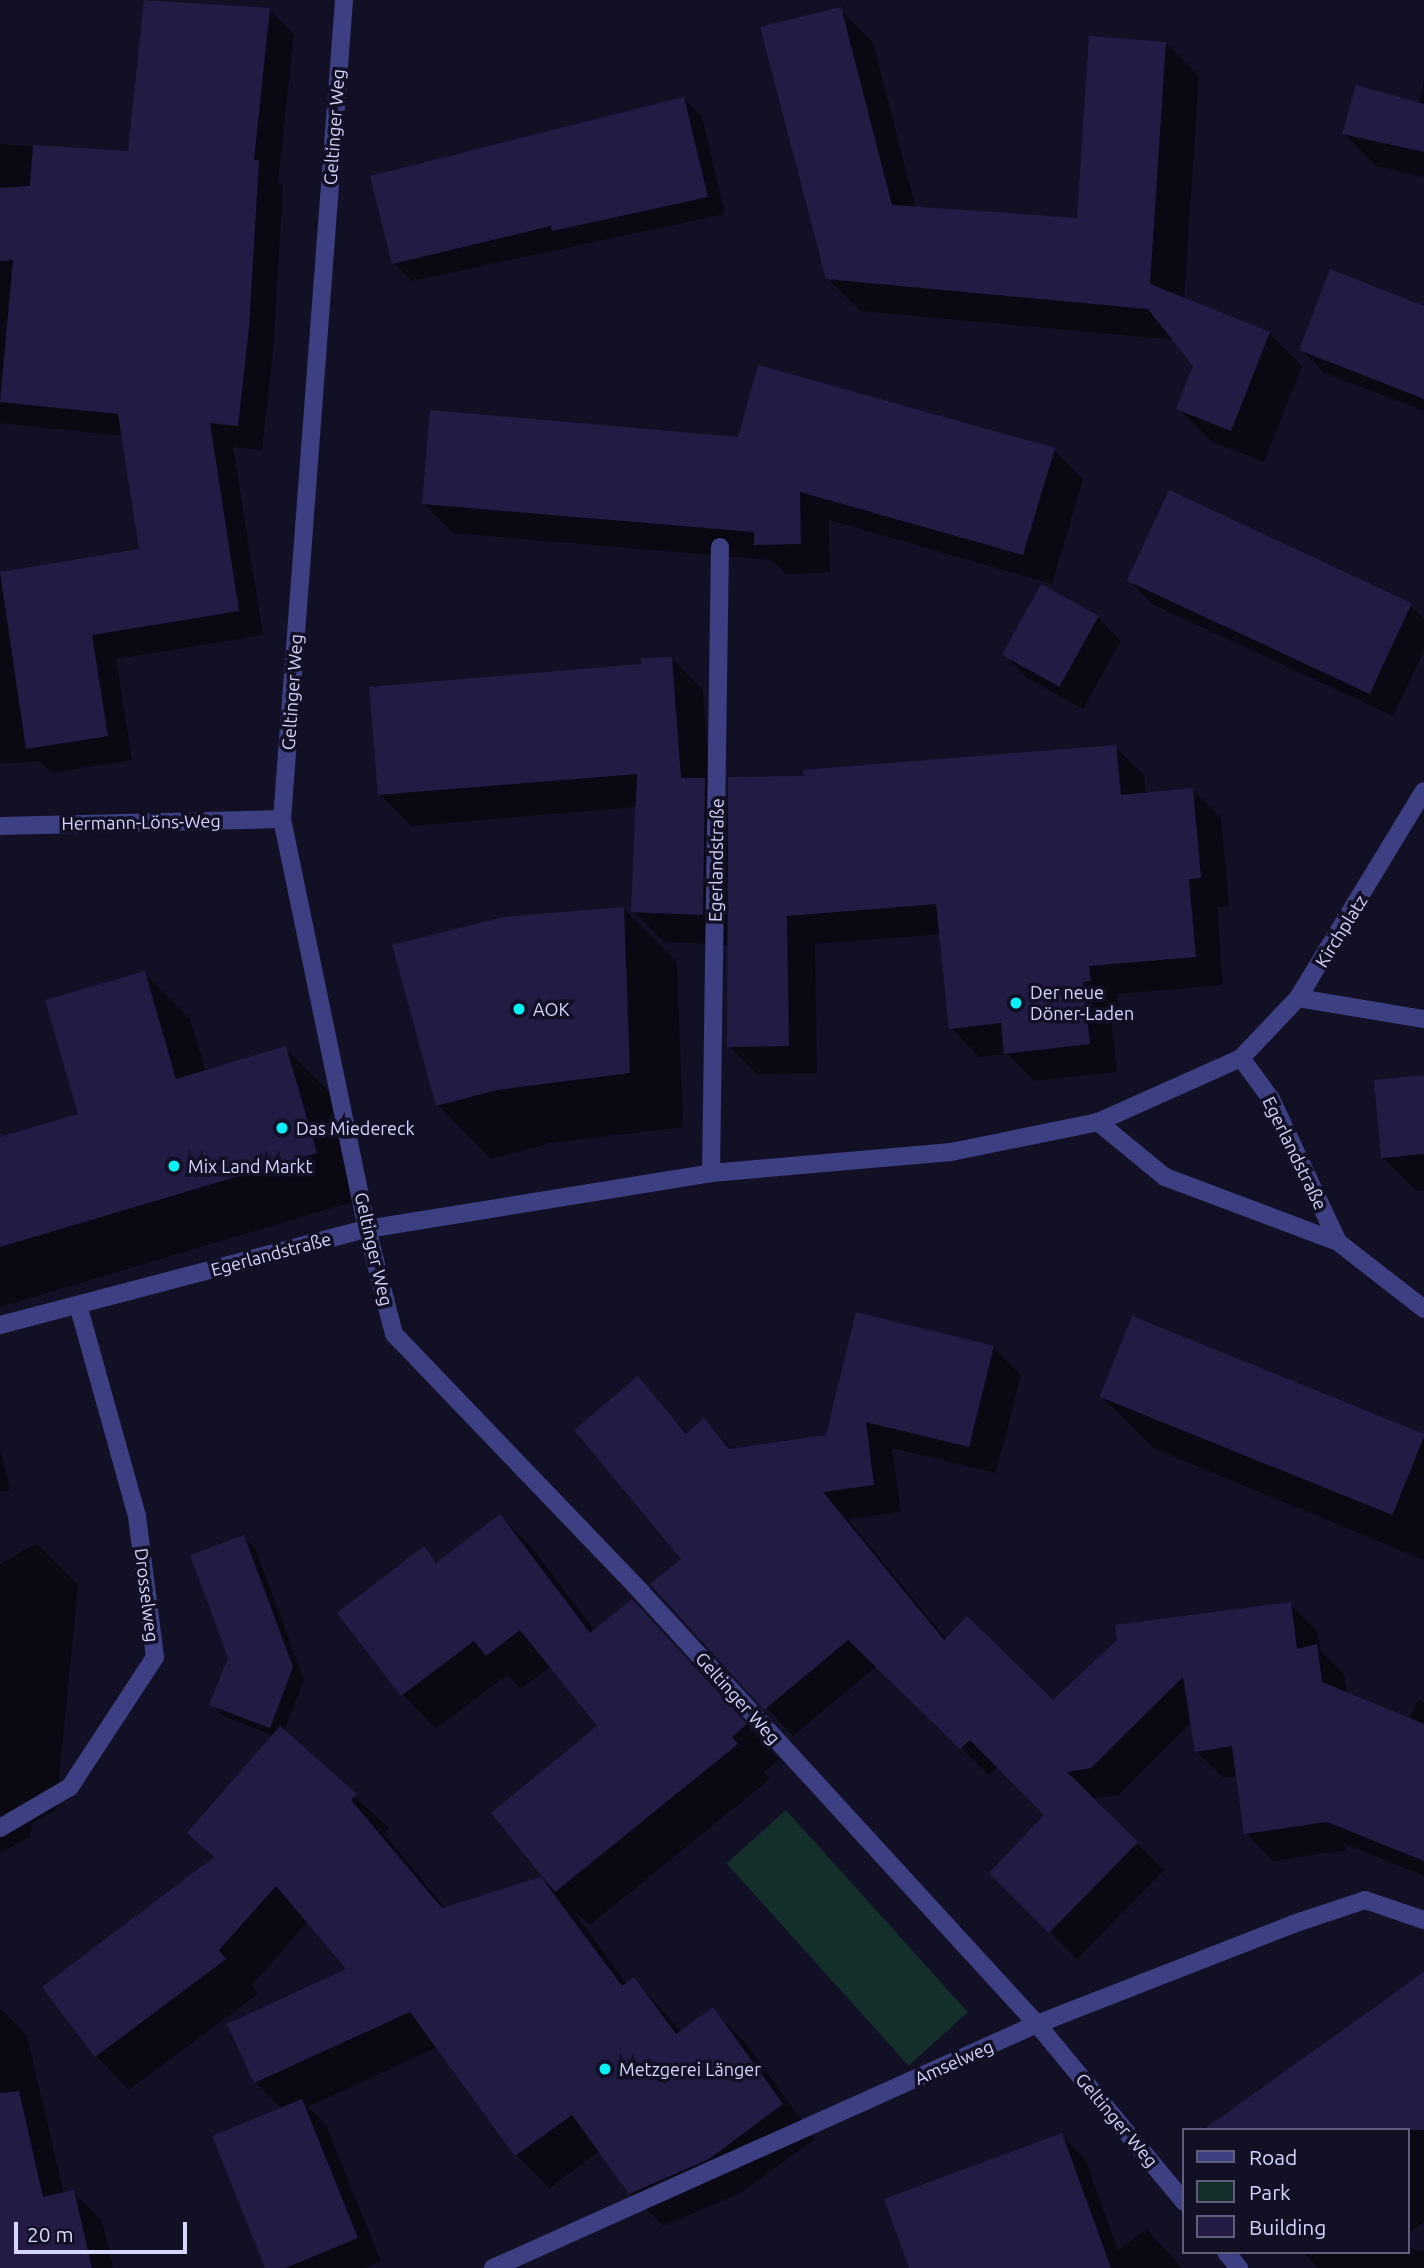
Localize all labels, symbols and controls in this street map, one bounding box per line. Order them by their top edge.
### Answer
street label: Geltinger Weg [319,68,349,186]
street label: Geltinger Weg [277,633,307,751]
street label: Egerlandstraße [704,798,728,922]
street label: Hermann-Löns-Weg [61,810,221,834]
street label: Kirchplatz [1310,891,1372,971]
place label: Der neue Döner-Laden [1030,982,1134,1024]
marker: Der neue Döner-Laden [1008,995,1024,1011]
place label: AOK [533,998,569,1020]
marker: AOK [511,1001,527,1017]
street label: Egerlandstraße [1258,1093,1332,1213]
place label: Das Miedereck [296,1117,415,1139]
marker: Das Miedereck [274,1120,290,1136]
place label: Mix Land Markt [188,1155,312,1177]
marker: Mix Land Markt [166,1158,182,1174]
street label: Geltinger Weg [350,1190,398,1308]
street label: Egerlandstraße [209,1228,333,1280]
street label: Drosselweg [131,1547,163,1643]
street label: Geltinger Weg [691,1648,785,1748]
street label: Amselweg [911,2035,997,2089]
place label: Metzgerei Länger [619,2058,761,2080]
marker: Metzgerei Länger [597,2061,613,2077]
street label: Geltinger Weg [1071,2069,1163,2171]
legend [1182,2128,1410,2254]
text: Road [1249,2145,1297,2169]
text: Park [1249,2180,1291,2204]
scale bar [18,2208,191,2252]
text: Building [1249,2215,1326,2239]
text: 20 m [27,2222,74,2246]

